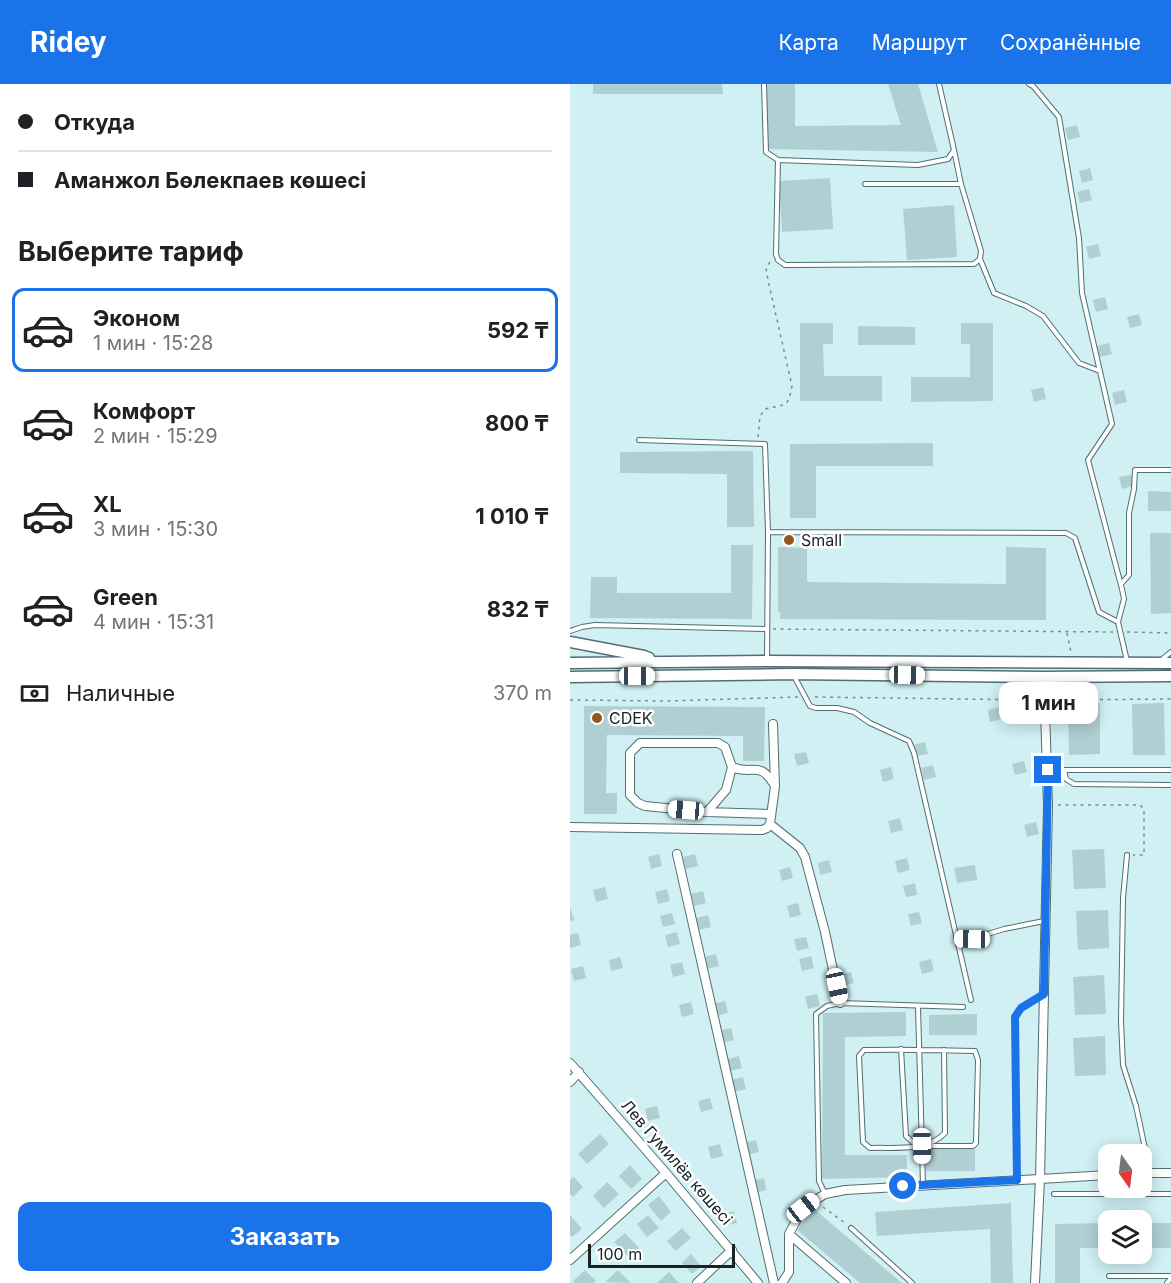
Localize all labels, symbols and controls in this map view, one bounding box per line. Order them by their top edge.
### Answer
text: Ridey [30,25,107,59]
text: Карта [778,30,839,55]
text: Маршрут [872,30,967,55]
text: Сохранённые [1000,30,1141,55]
text: Откуда [54,109,135,135]
text: Аманжол Бөлекпаев көшесі [54,167,366,193]
text: Выберите тариф [18,235,244,268]
icon: car [21,303,75,357]
text: Эконом [93,305,180,331]
text: 592 ₸ [487,317,549,343]
text: 1 мин · 15:28 [93,331,213,355]
icon: car [21,396,75,450]
text: Комфорт [93,398,195,424]
text: 800 ₸ [485,410,549,436]
text: 2 мин · 15:29 [93,424,218,448]
icon: car [21,489,75,543]
text: XL [93,491,122,517]
text: 1 010 ₸ [475,503,549,529]
text: 3 мин · 15:30 [93,517,218,541]
place label: Small [801,530,842,550]
marker: Small [782,533,796,547]
icon: car [21,582,75,636]
text: Green [93,584,158,610]
text: 832 ₸ [487,596,549,622]
text: 4 мин · 15:31 [93,610,214,634]
car [889,666,925,684]
car [619,667,655,685]
icon: cash [18,677,51,710]
text: Наличные [66,680,175,706]
text: 370 m [493,681,552,705]
callout: 1 мин [998,683,1098,725]
text: 1 мин [1021,691,1076,715]
place label: CDEK [609,708,653,728]
marker: CDEK [590,711,604,725]
route end [1034,756,1061,783]
car [667,799,705,821]
car [954,930,990,948]
car [824,967,850,1005]
street label: Лев Гумилёв көшесі [617,1095,737,1229]
car [913,1128,931,1164]
north arrow [1098,1144,1152,1198]
map controls [1098,1144,1152,1264]
route start [889,1172,916,1199]
car [783,1190,823,1226]
button: Заказать [18,1202,552,1271]
button: layers [1098,1210,1152,1264]
scale bar [588,1241,735,1268]
text: 100 m [597,1244,642,1264]

